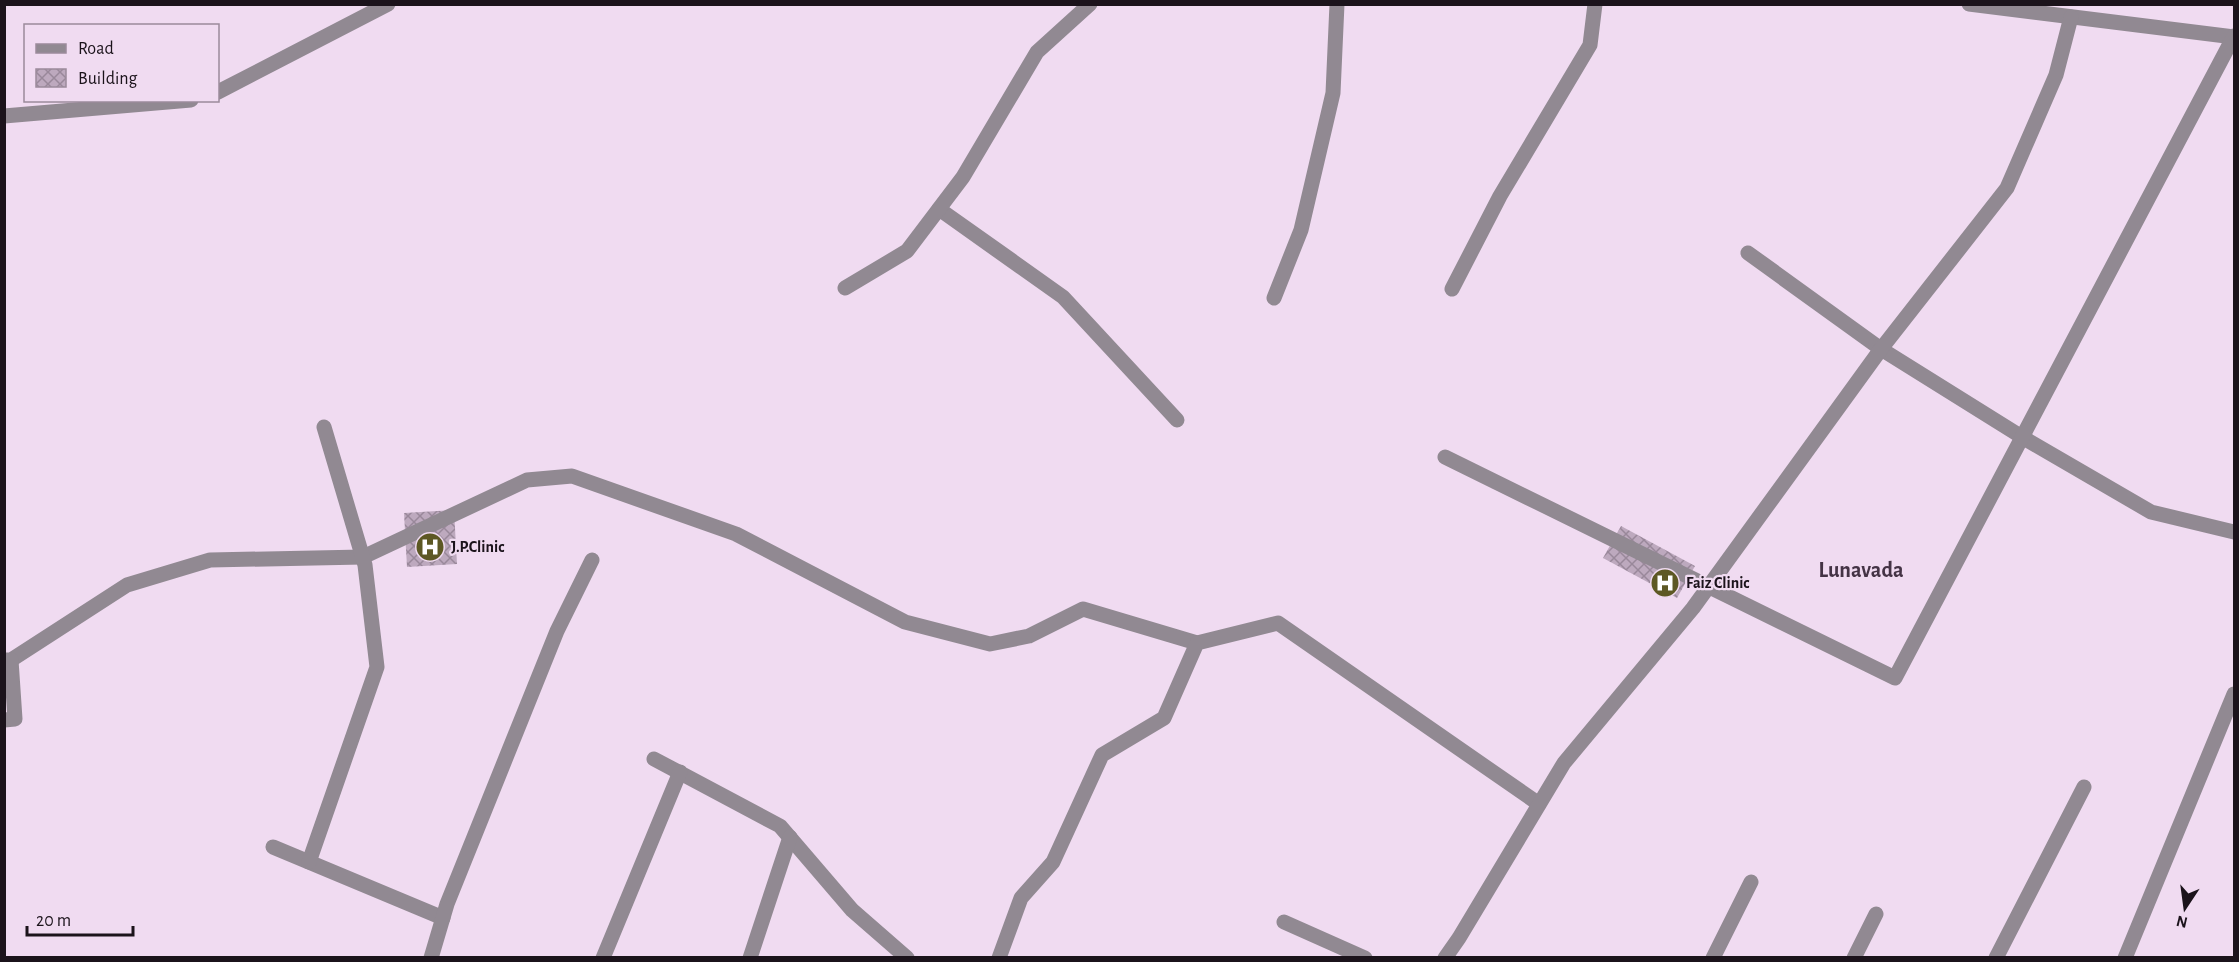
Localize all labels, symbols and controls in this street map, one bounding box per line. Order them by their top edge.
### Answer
legend [24,24,219,102]
text: Road [78,40,114,58]
text: Building [78,70,138,88]
hospital icon: J.P.Clinic [414,531,446,563]
place label: J.P.Clinic [451,539,504,555]
district label: Lunavada [1818,559,1904,581]
hospital icon: Faiz Clinic [1649,567,1681,599]
place label: Faiz Clinic [1686,575,1750,591]
north arrow [2155,878,2215,938]
scale bar [27,899,134,937]
text: 20 m [36,912,71,930]
text: N [2175,913,2189,931]

